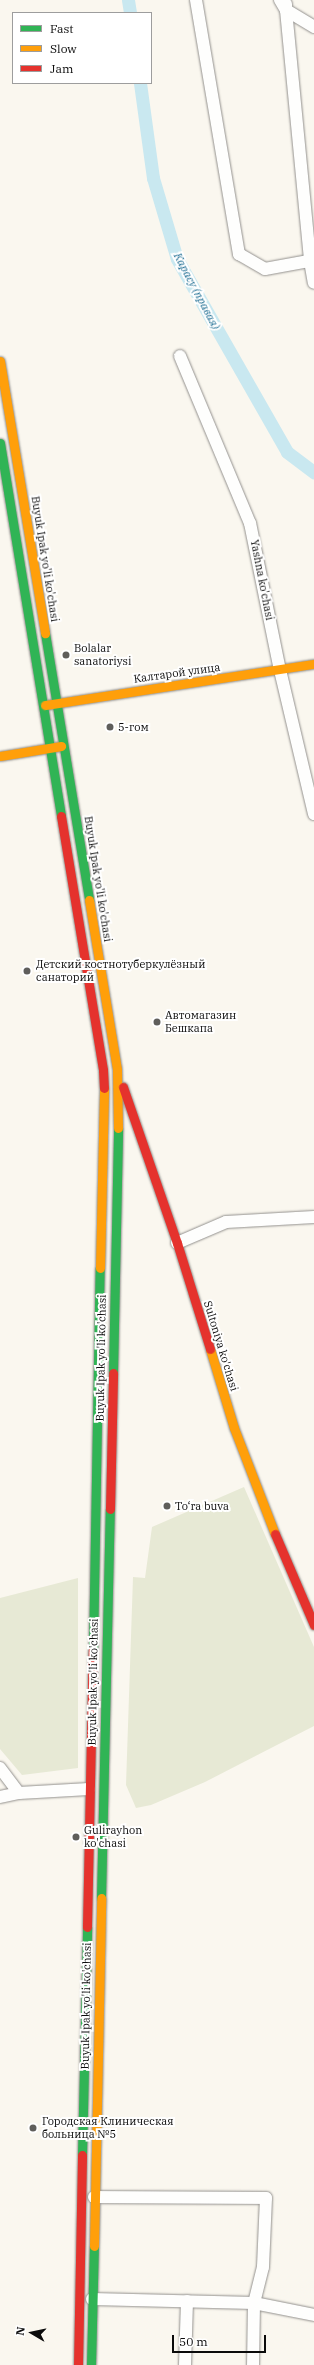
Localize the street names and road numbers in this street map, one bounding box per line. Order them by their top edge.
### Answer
street label: Buyuk Ipak yo'li ko'chasi [29,495,61,623]
street label: Yashna ko'chasi [248,538,276,622]
street label: Калтарой улица [133,660,221,686]
street label: Buyuk Ipak yo'li ko'chasi [82,815,114,943]
street label: Buyuk Ipak yo'li ko'chasi [93,1294,109,1422]
street label: Sultoniya ko'chasi [201,1299,241,1393]
street label: Buyuk Ipak yo'li ko'chasi [85,1618,101,1746]
street label: Buyuk Ipak yo'li ko'chasi [78,1942,94,2070]

